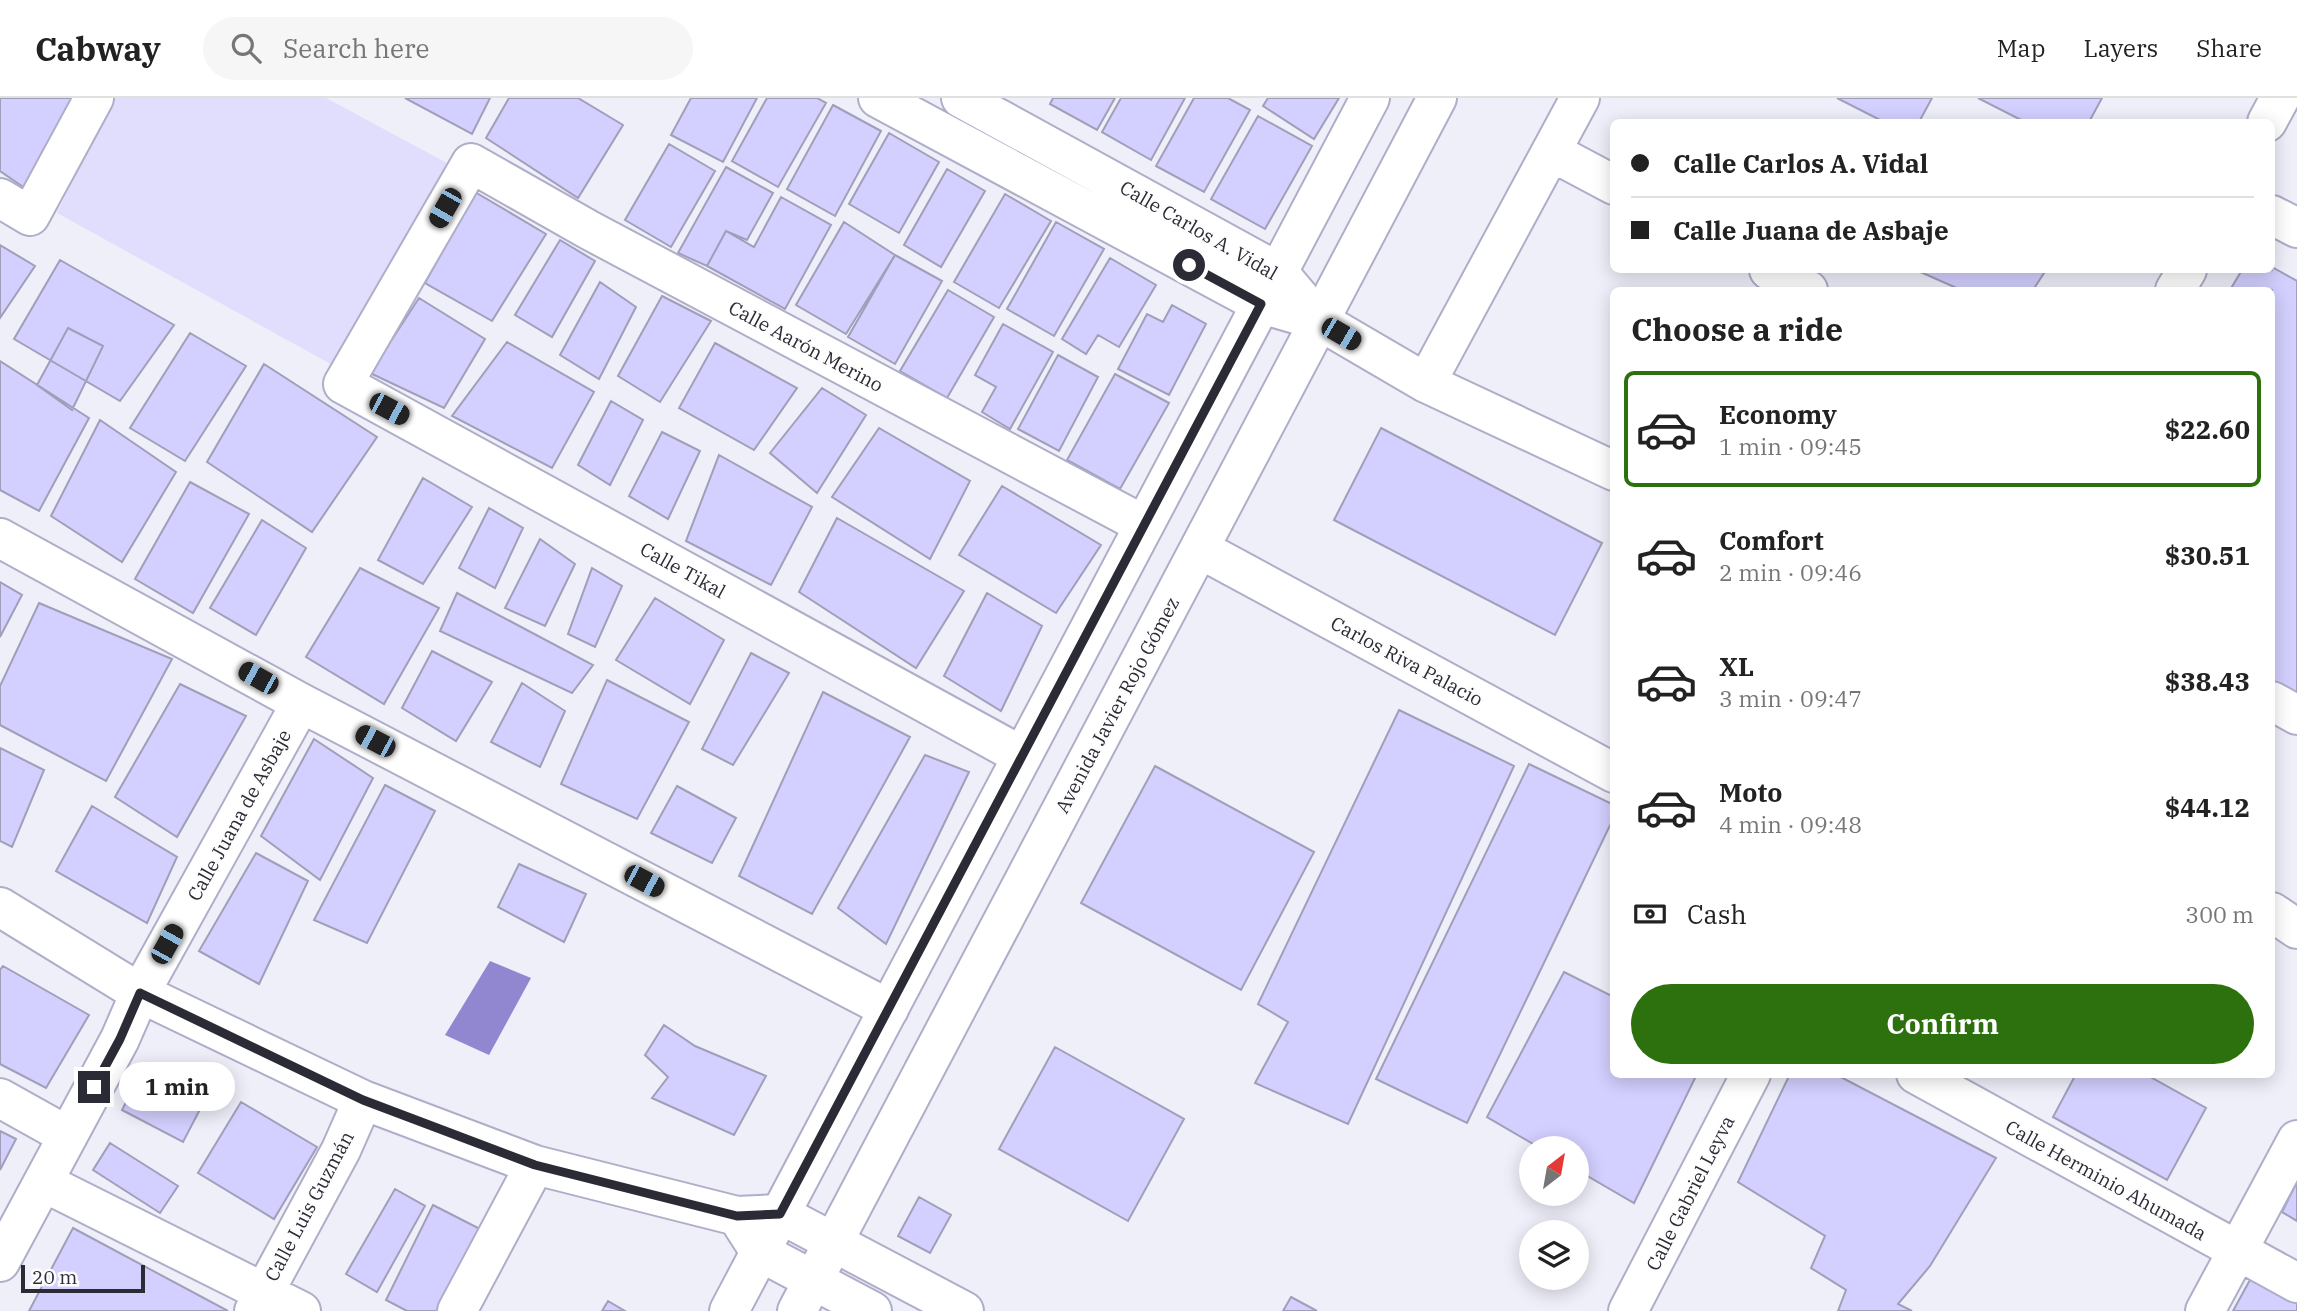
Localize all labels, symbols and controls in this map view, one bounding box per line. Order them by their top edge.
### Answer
search box [203,17,693,80]
text: Cabway [35,27,161,70]
icon: search [227,29,265,67]
text: Search here [283,31,429,65]
text: Map [1997,32,2045,64]
text: Layers [2083,32,2158,64]
text: Share [2196,32,2262,64]
text: Calle Carlos A. Vidal [1673,146,1928,180]
street label: Calle Carlos A. Vidal [1116,175,1282,285]
car [426,185,465,231]
text: Calle Juana de Asbaje [1673,213,1949,247]
route start [1173,249,1205,281]
street label: Calle Aarón Merino [725,295,887,397]
text: Choose a ride [1631,308,1843,350]
car [1318,314,1365,354]
car [366,390,413,428]
text: Economy [1719,397,1837,431]
icon: car [1635,398,1698,461]
text: $22.60 [2165,412,2250,446]
text: 1 min · 09:45 [1719,431,1862,461]
text: Comfort [1719,523,1824,557]
icon: car [1635,524,1698,587]
street label: Calle Tikal [636,537,730,603]
text: $30.51 [2165,538,2250,572]
text: 2 min · 09:46 [1719,557,1862,587]
street label: Avenida Javier Rojo Gómez [1050,593,1184,817]
street label: Carlos Riva Palacio [1327,611,1487,711]
text: XL [1719,649,1754,683]
icon: car [1635,650,1698,713]
car [235,659,282,697]
text: $38.43 [2165,664,2250,698]
text: 3 min · 09:47 [1719,683,1862,713]
car [352,722,399,760]
street label: Calle Juana de Asbaje [182,725,296,905]
text: Moto [1719,775,1782,809]
icon: car [1635,776,1698,839]
text: $44.12 [2165,790,2250,824]
text: 4 min · 09:48 [1719,809,1862,839]
car [621,862,668,900]
icon: cash [1631,895,1669,933]
text: Cash [1687,897,1747,931]
text: 300 m [2185,899,2254,929]
car [148,921,187,967]
button: Confirm [1631,984,2254,1064]
callout: 1 min [119,1062,234,1112]
route end [78,1071,110,1103]
text: 1 min [145,1071,209,1101]
street label: Calle Gabriel Leyva [1641,1111,1739,1275]
street label: Calle Herminio Ahumada [2001,1115,2211,1245]
street label: Calle Luis Guzmán [259,1127,359,1285]
north arrow [1519,1136,1589,1206]
map controls [1519,1136,1589,1290]
button: layers [1519,1220,1589,1290]
scale bar [21,1262,145,1294]
text: 20 m [32,1265,77,1289]

